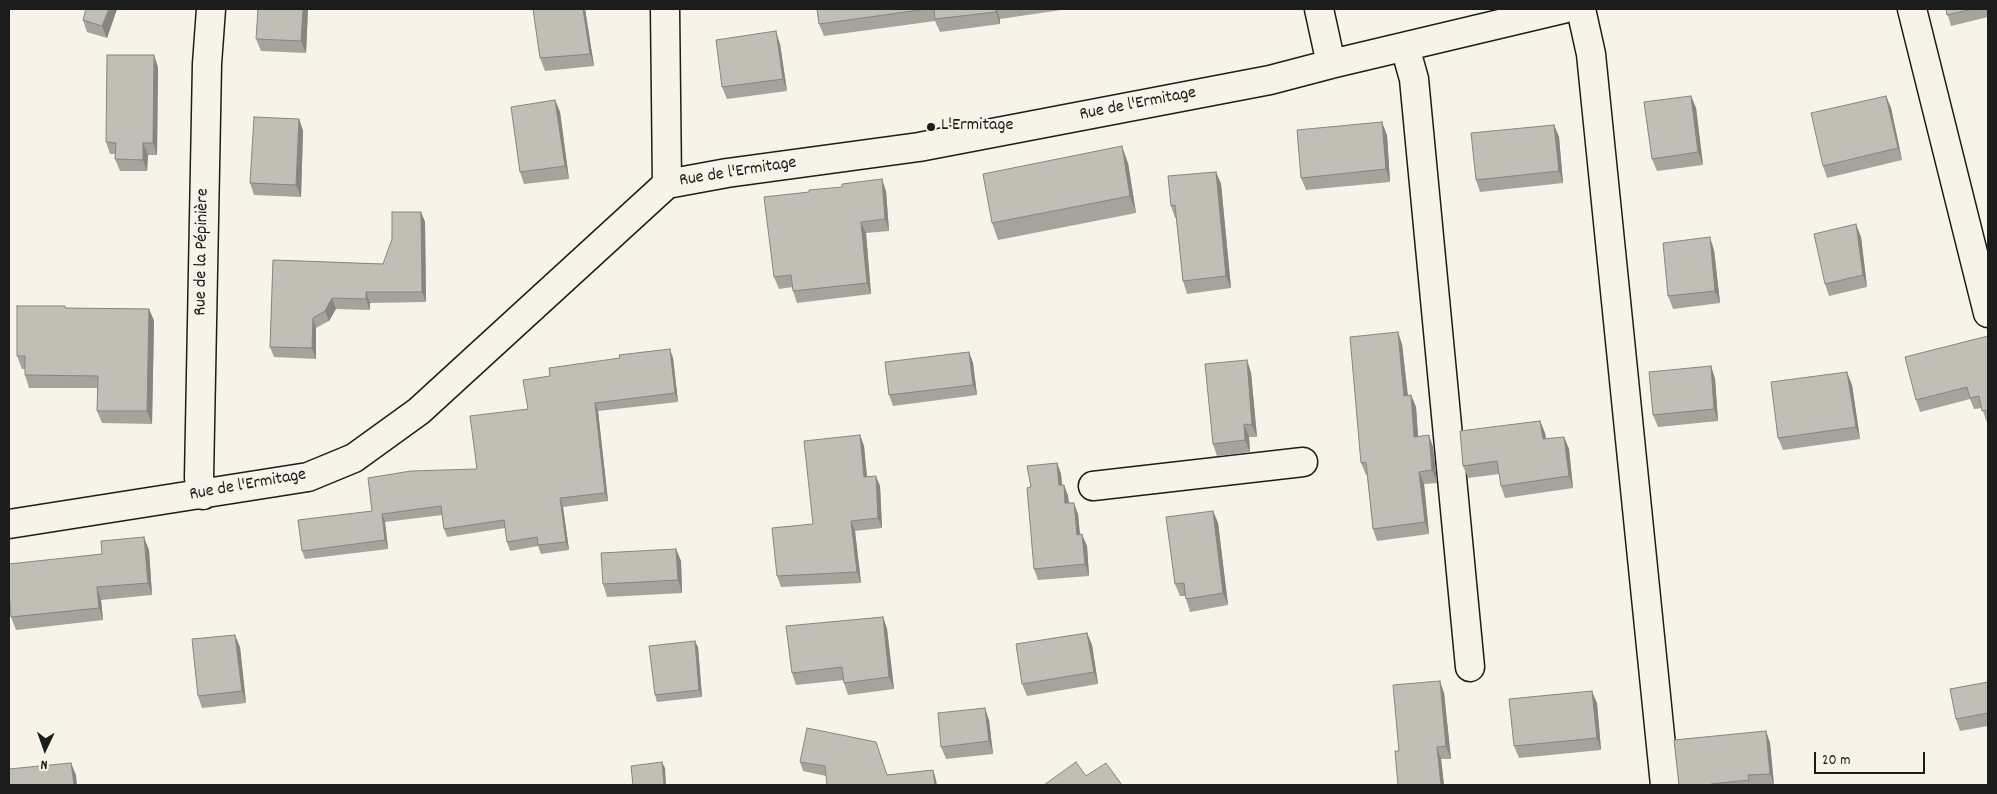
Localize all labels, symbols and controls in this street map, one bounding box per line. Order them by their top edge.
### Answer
street label: Rue de l'Ermitage [1078,83,1198,127]
place label: L'Ermitage [941,116,1013,138]
marker: L'Ermitage [925,121,937,133]
street label: Rue de l'Ermitage [678,153,798,193]
street label: Rue de la Pépinière [191,188,215,316]
street label: Rue de l'Ermitage [188,465,308,507]
north arrow [20,724,70,774]
scale bar [1817,742,1928,774]
text: 20 m [1822,750,1850,772]
text: N [40,754,48,774]

